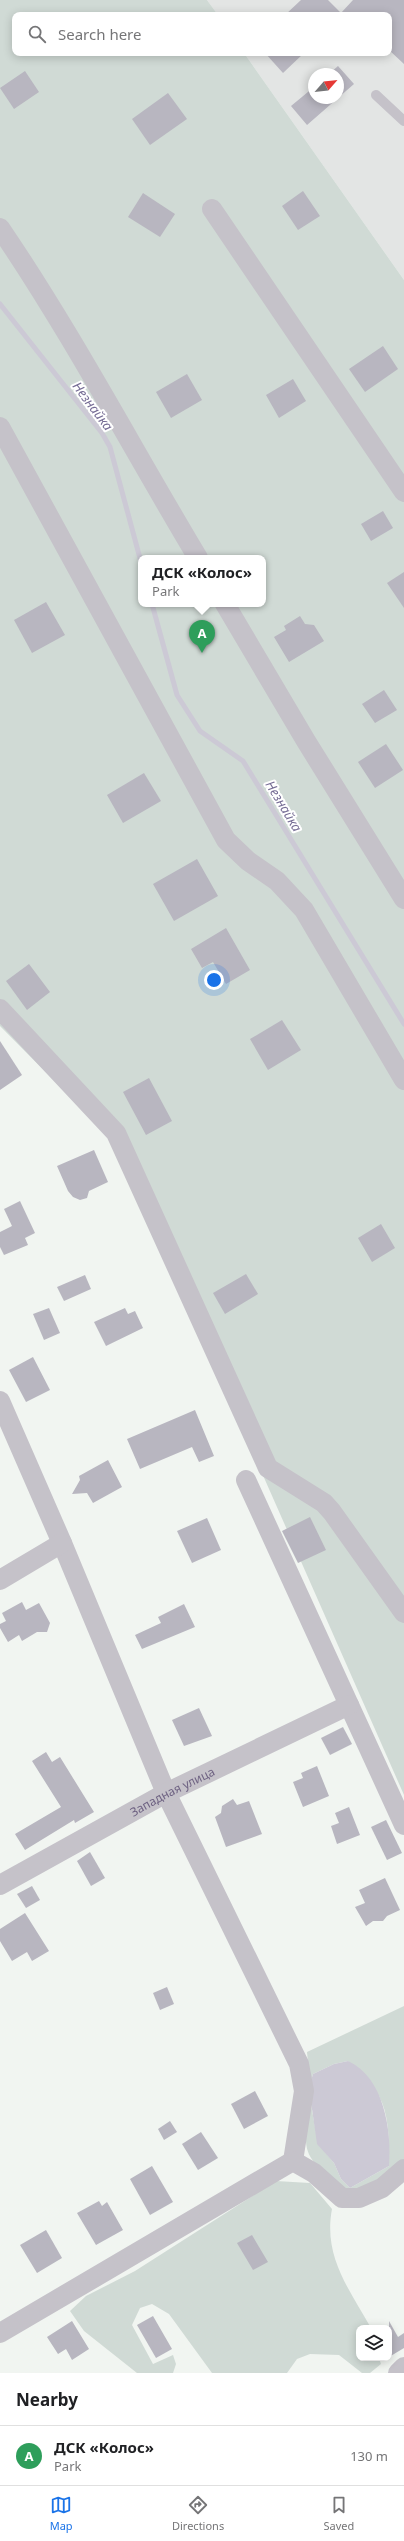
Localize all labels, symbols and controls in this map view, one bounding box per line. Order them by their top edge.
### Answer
search box [12,12,392,56]
icon: search [26,23,48,45]
text: Search here [58,24,141,44]
north arrow [308,68,344,104]
water label: Незнайка [69,378,118,435]
popup [138,555,266,607]
text: ДСК «Колос» [152,562,252,582]
text: Park [152,582,180,600]
pin: A [189,620,215,653]
water label: Незнайка [262,777,307,836]
your location [204,970,224,990]
street label: Западная улица [127,1762,217,1820]
map controls [356,2325,392,2361]
button: layers [356,2325,392,2361]
text: Nearby [16,2388,78,2411]
text: ДСК «Колос» [54,2437,154,2457]
text: A [25,2447,34,2465]
text: 130 m [350,2447,388,2465]
text: Park [54,2457,81,2475]
tab: Map [50,2494,73,2533]
tab: Directions [172,2494,224,2533]
tab: Saved [324,2494,354,2533]

